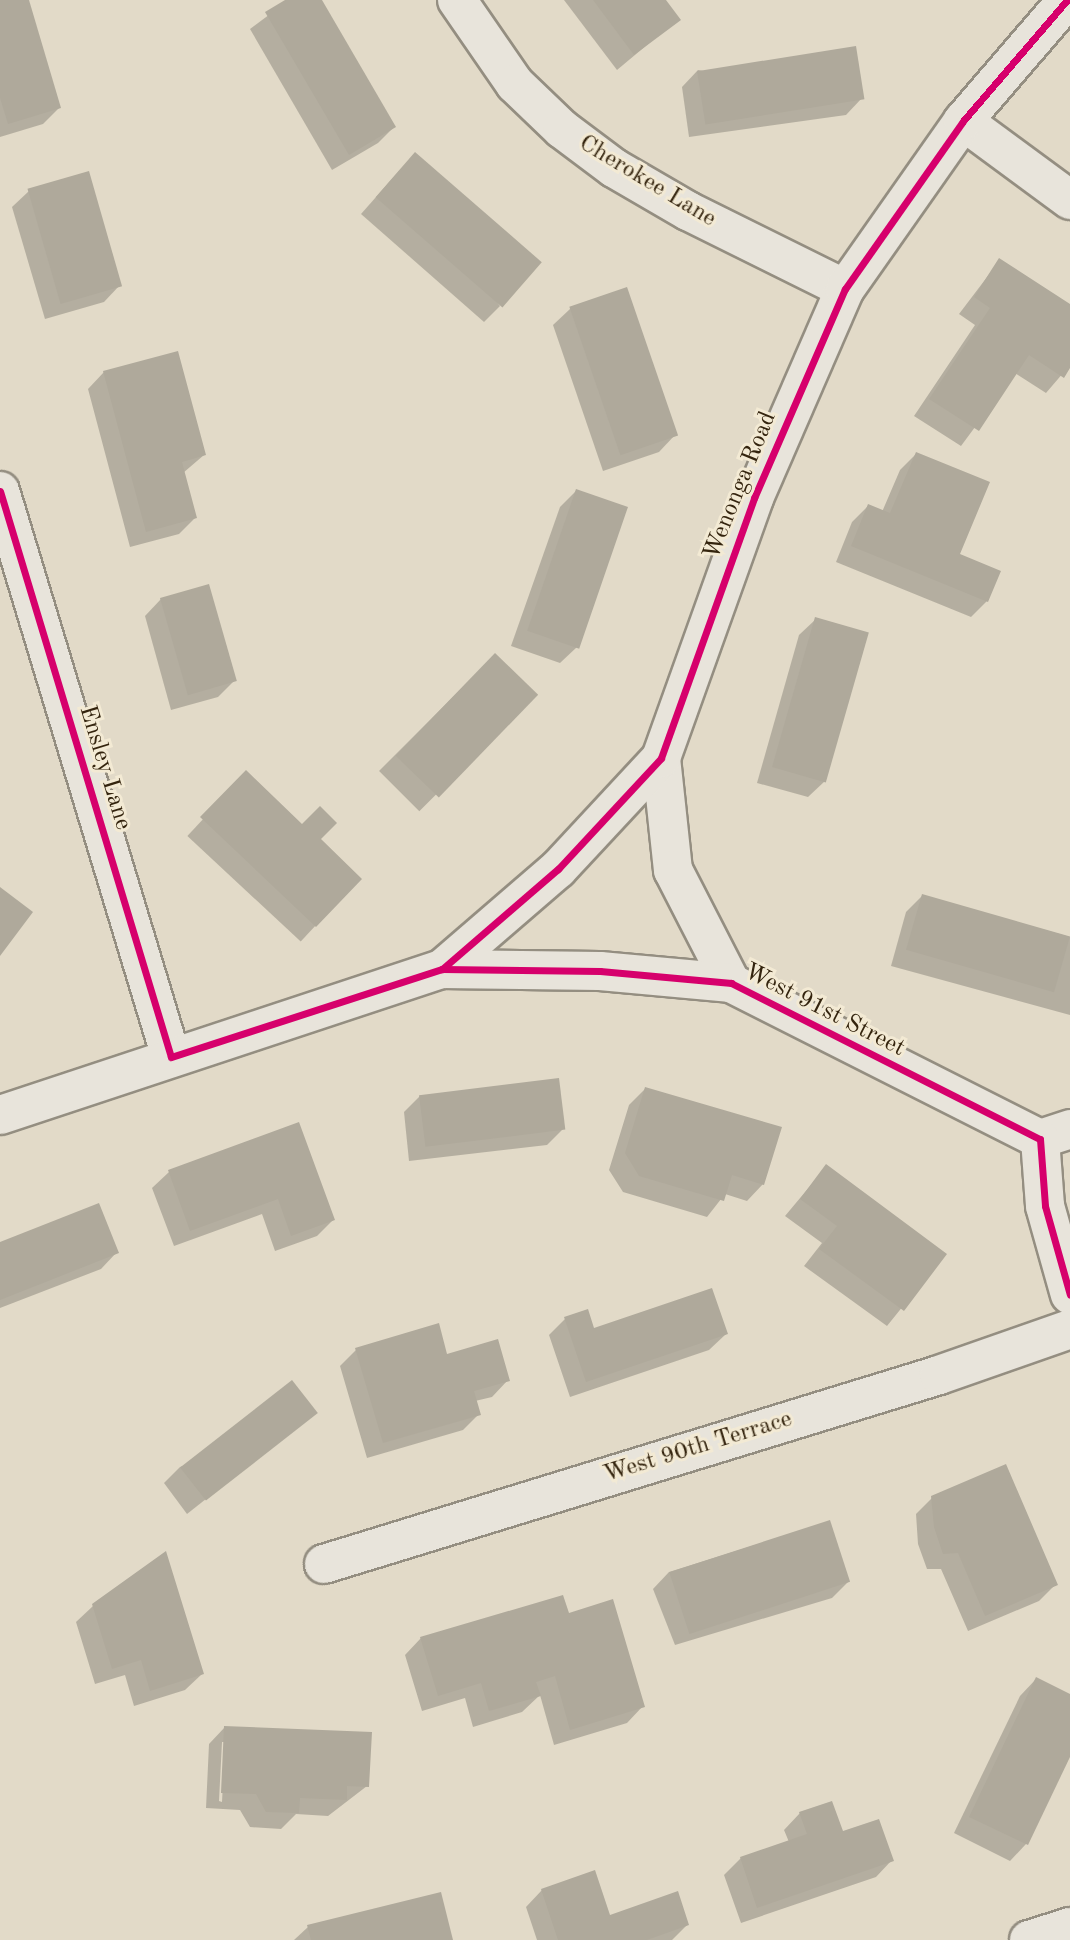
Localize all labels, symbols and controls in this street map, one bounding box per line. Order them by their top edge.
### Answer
street label: Cherokee Lane [573,130,721,234]
street label: Wenonga Road [698,408,784,564]
street label: Ensley Lane [71,702,137,834]
street label: West 91st Street [739,958,909,1064]
street label: West 90th Terrace [600,1406,796,1490]

